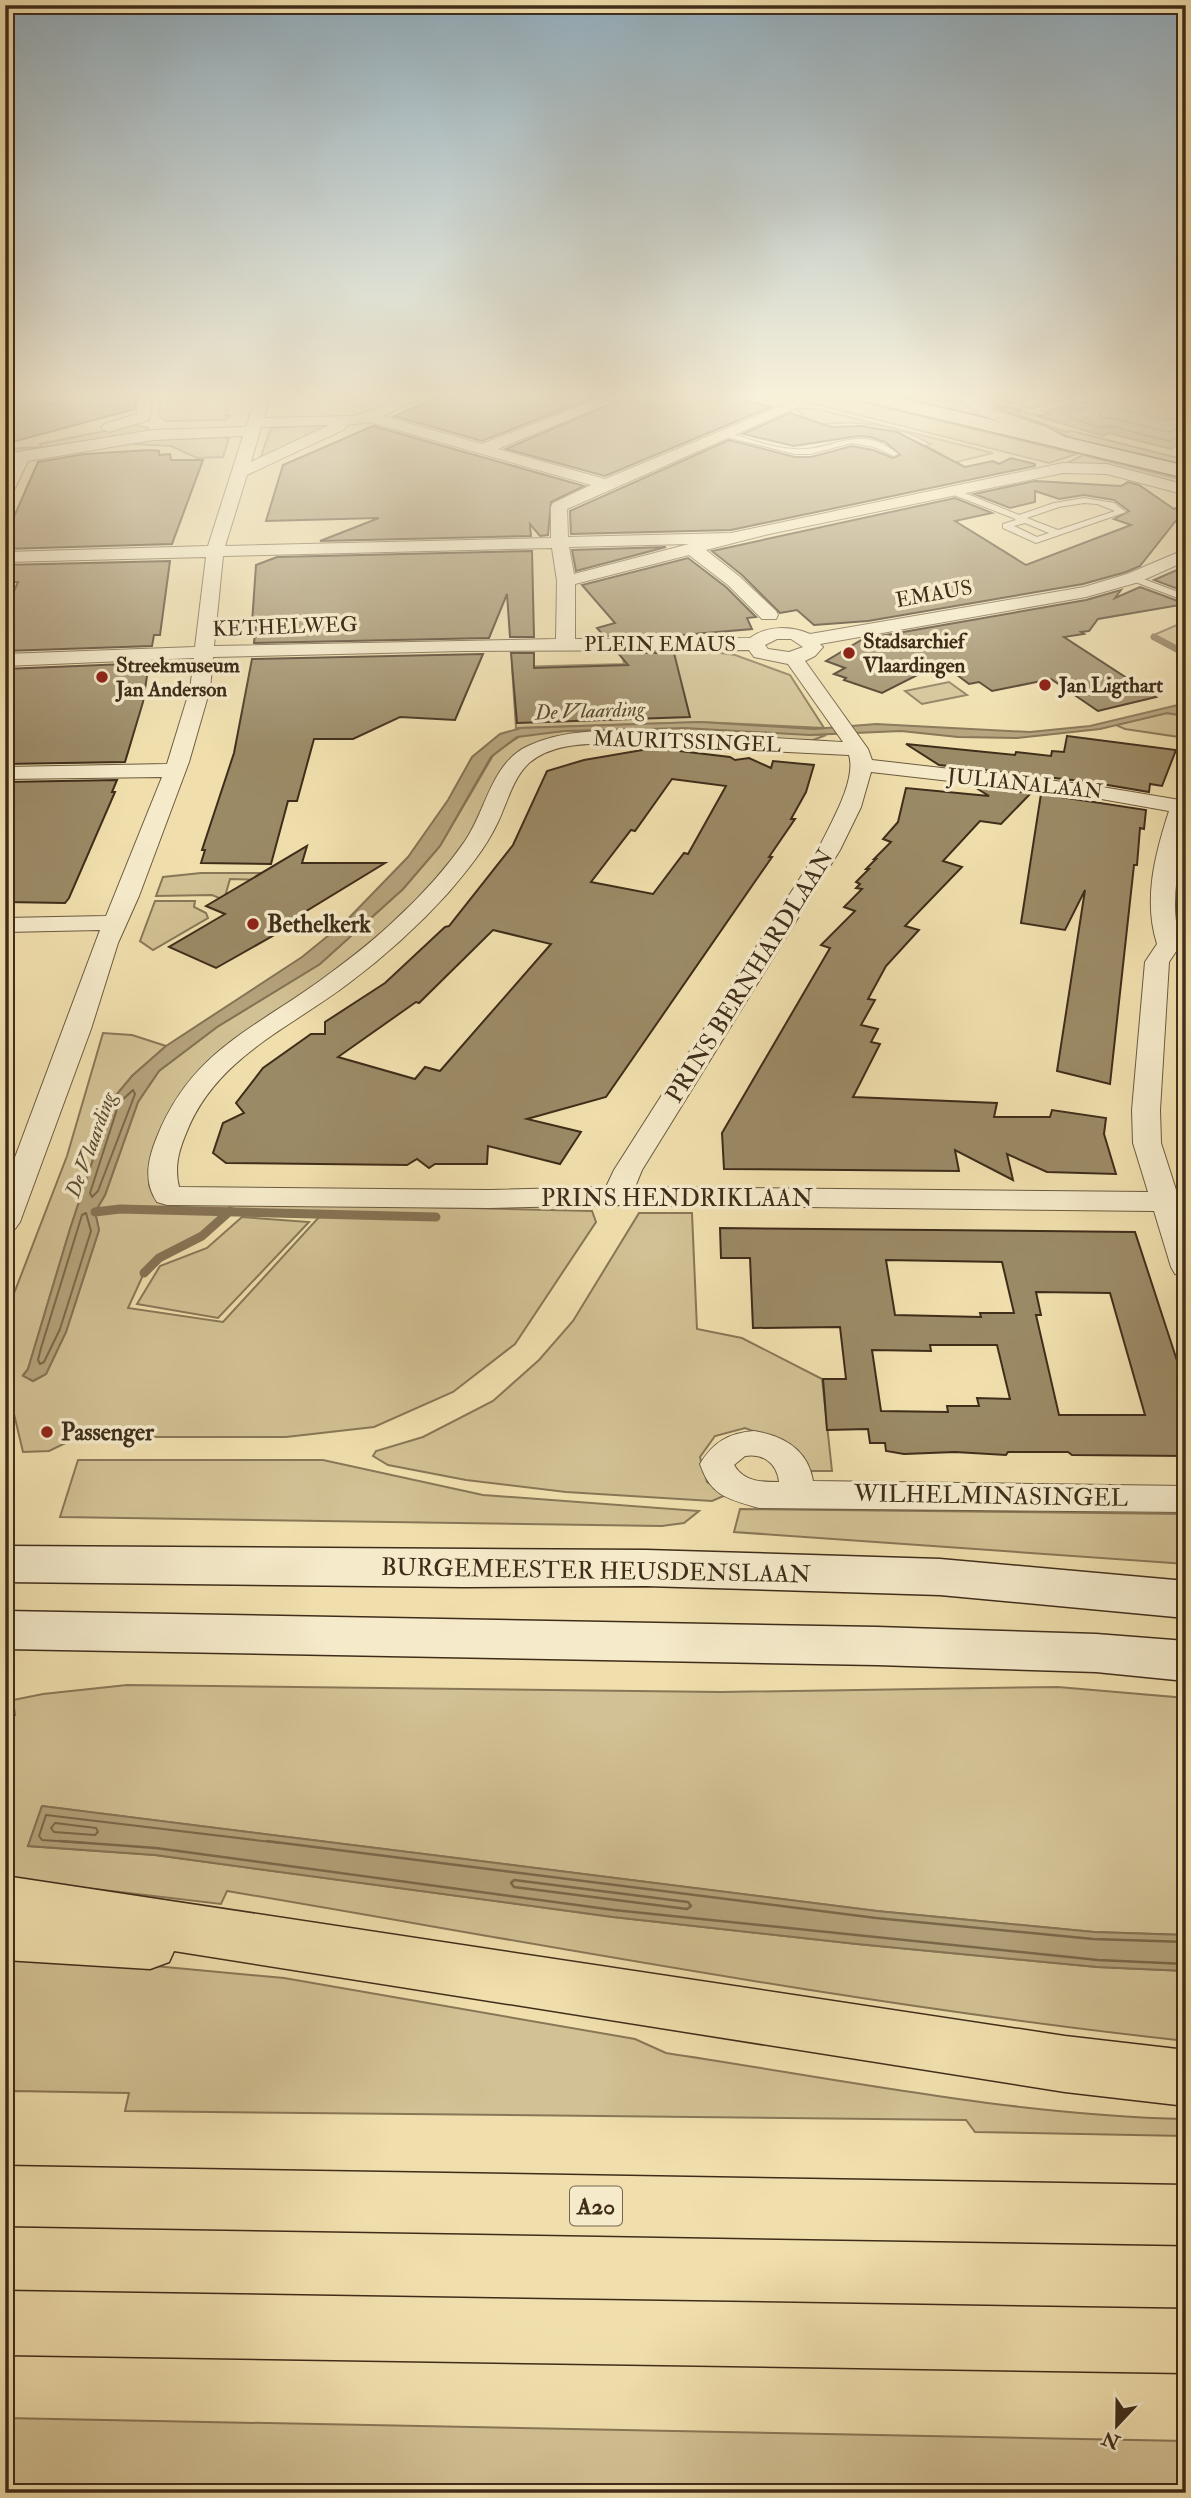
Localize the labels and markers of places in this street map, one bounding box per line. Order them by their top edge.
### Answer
place label: Stadsarchief Vlaardingen [862,628,968,679]
marker: Stadsarchief Vlaardingen [841,645,857,661]
place label: Streekmuseum Jan Anderson [115,652,241,703]
marker: Streekmuseum Jan Anderson [94,669,110,685]
place label: Jan Ligthart [1058,672,1163,699]
marker: Jan Ligthart [1037,677,1053,693]
place label: Bethelkerk [267,909,371,940]
marker: Bethelkerk [245,916,261,932]
place label: Passenger [61,1417,155,1448]
marker: Passenger [39,1424,55,1440]

